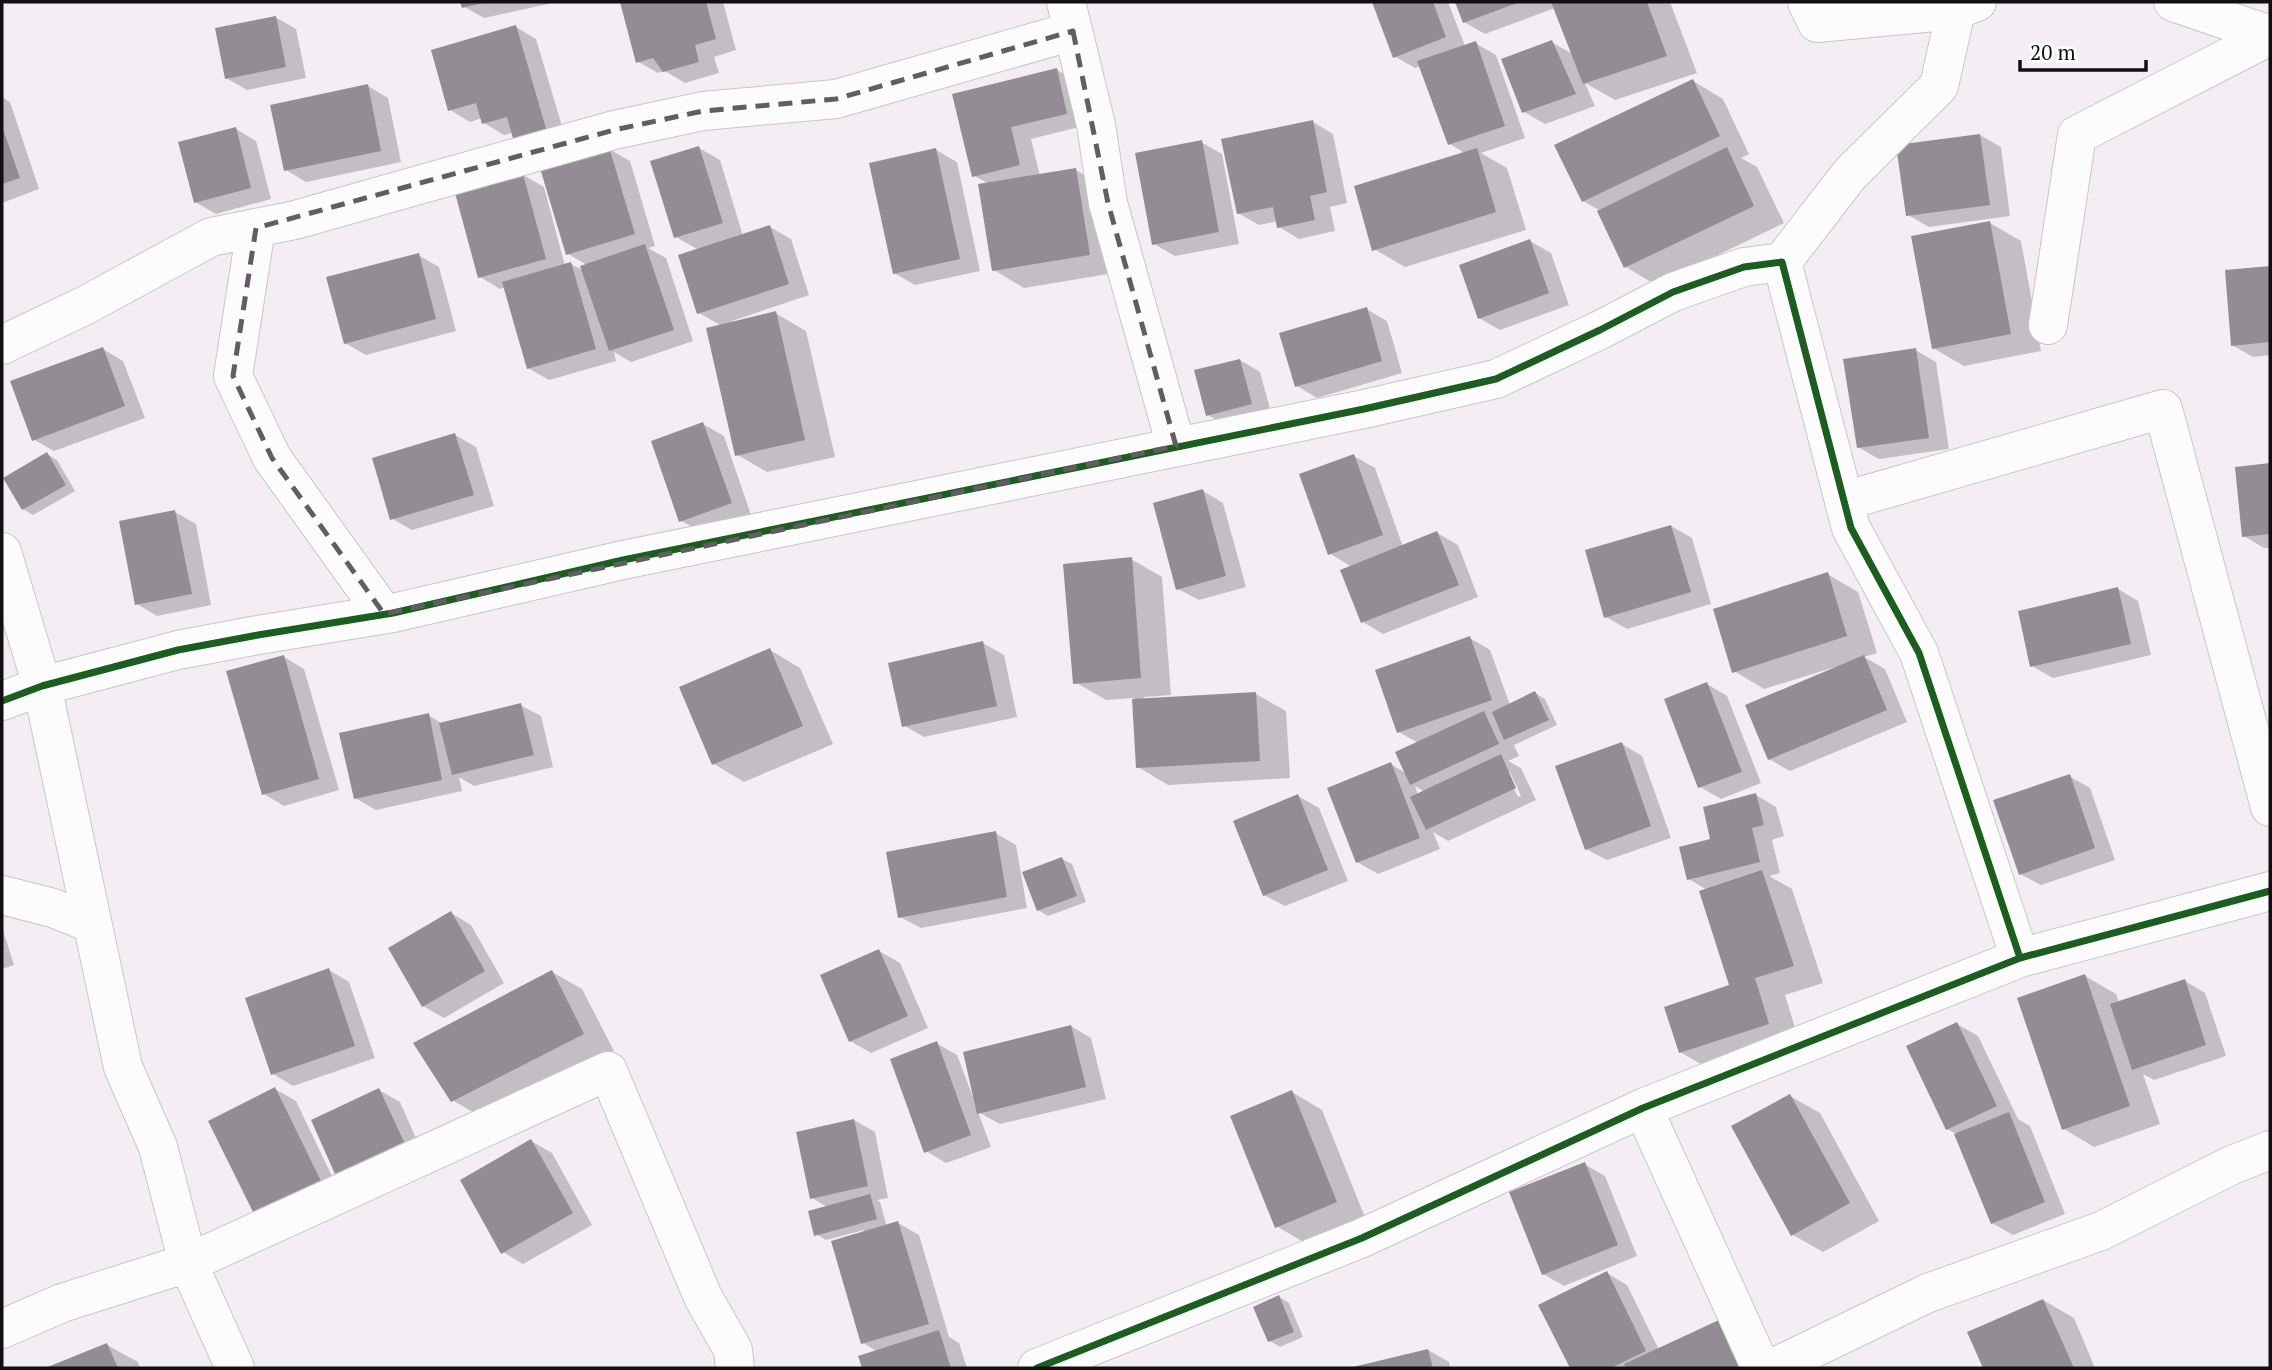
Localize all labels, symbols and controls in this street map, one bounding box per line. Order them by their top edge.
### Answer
scale bar [2020,28,2146,72]
text: 20 m [2030,38,2076,66]

